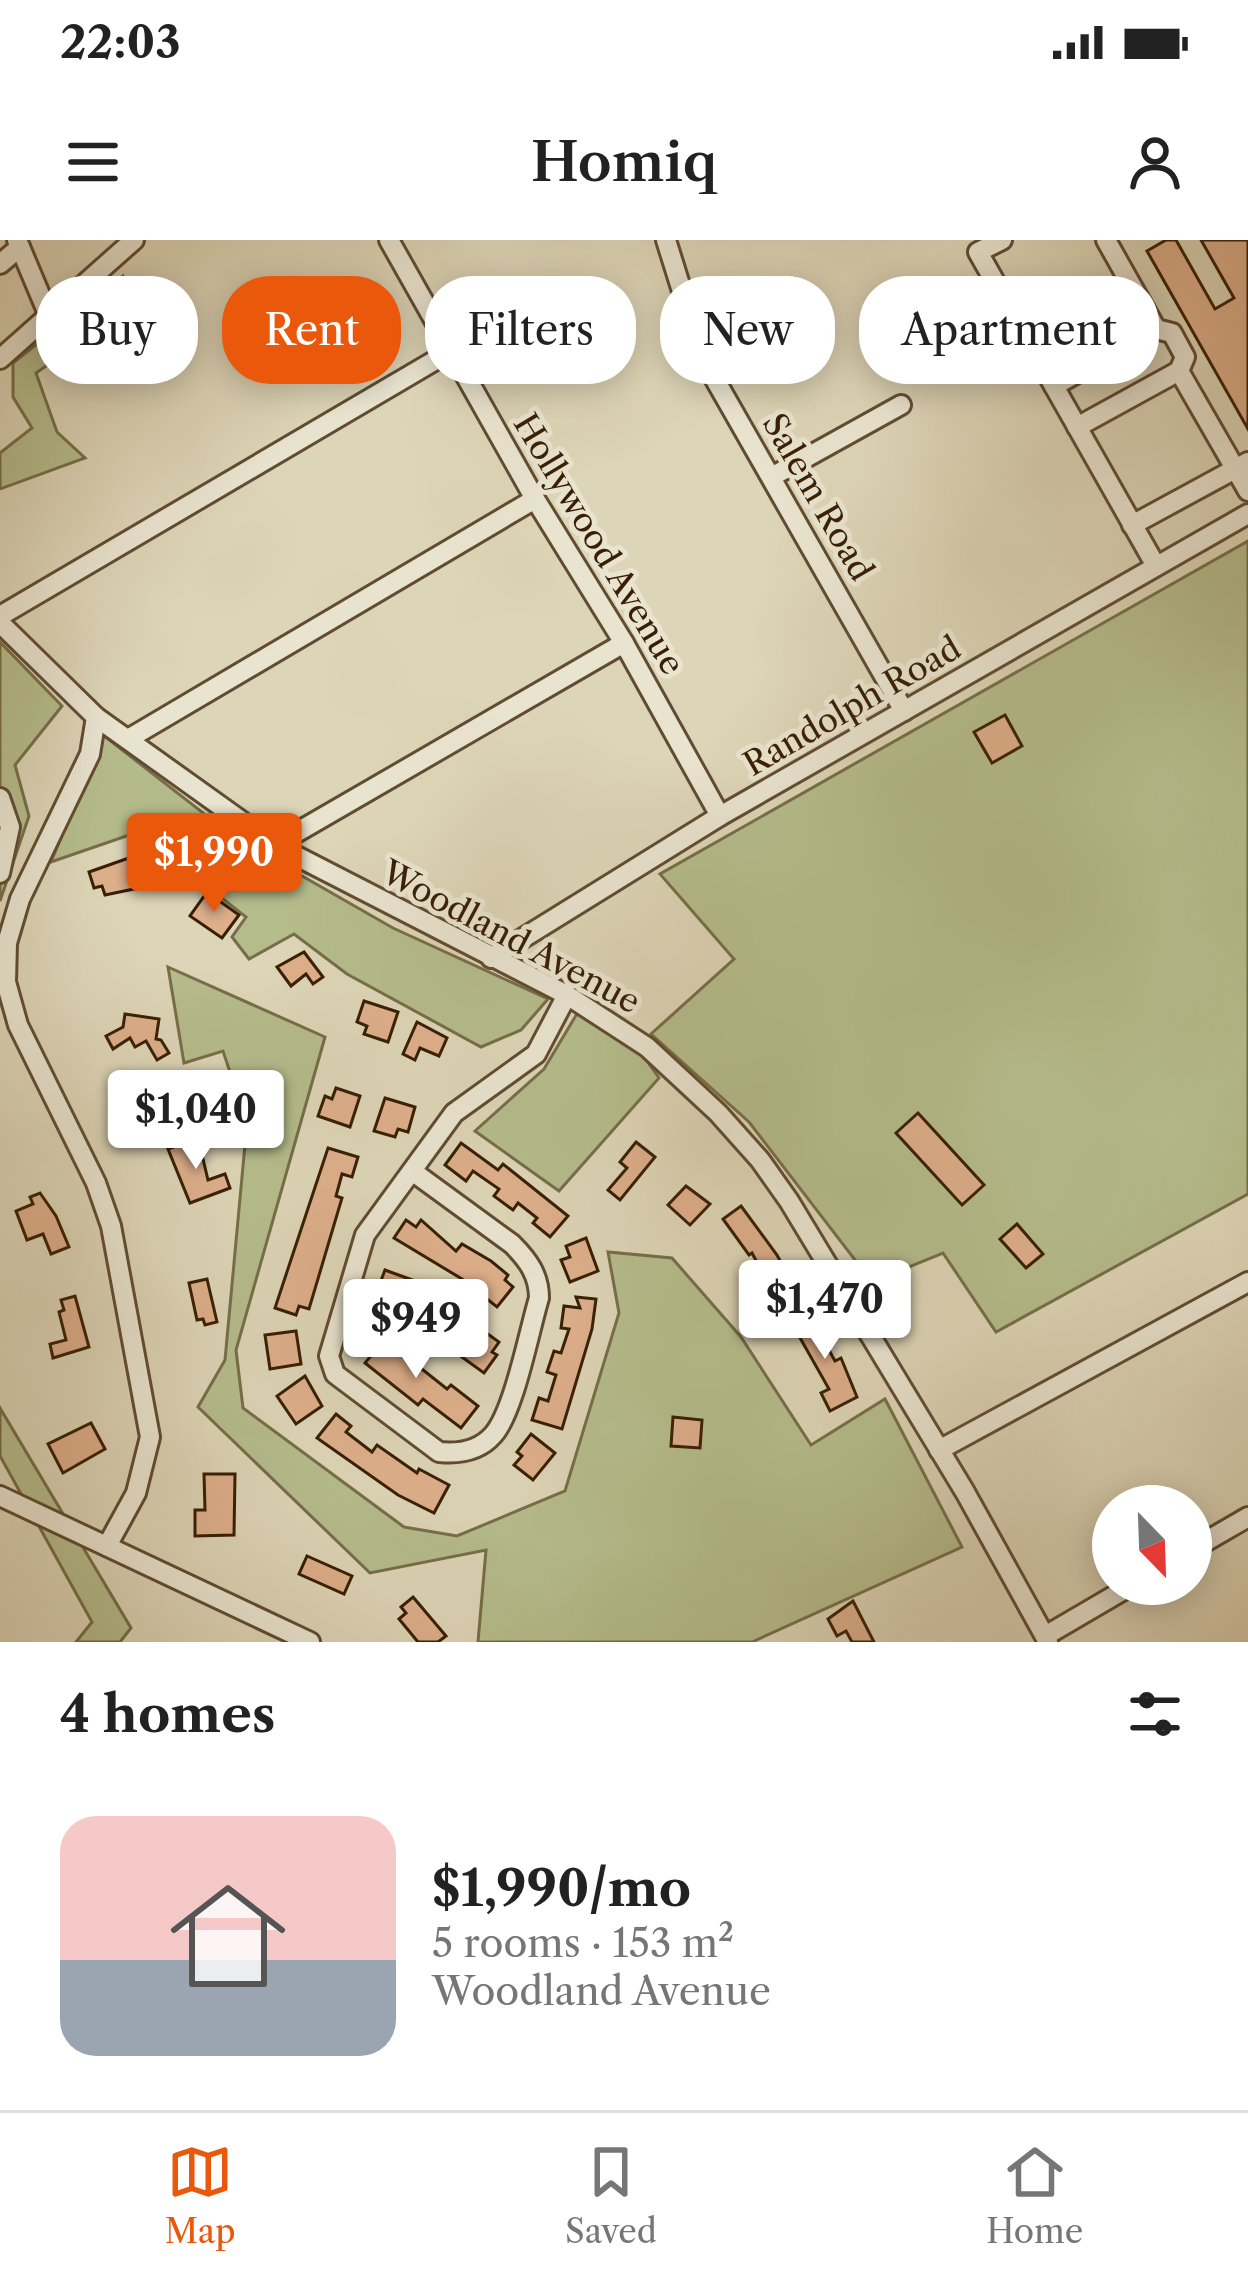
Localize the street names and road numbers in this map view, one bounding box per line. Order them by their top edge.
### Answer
street label: Hollywood Avenue [505,406,693,682]
street label: Salem Road [754,406,882,588]
street label: Randolph Road [736,627,968,785]
street label: Woodland Avenue [374,851,647,1022]

